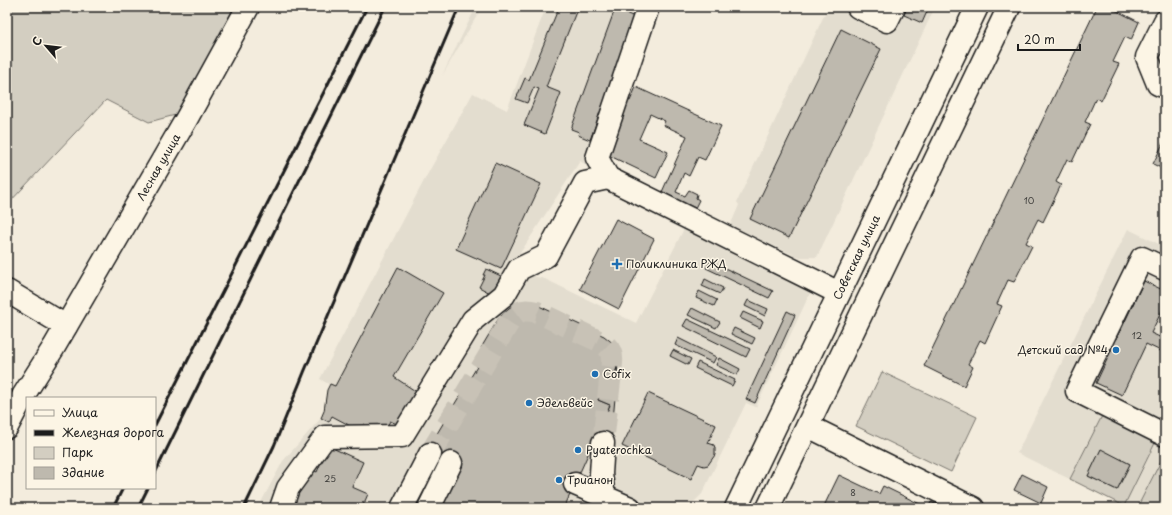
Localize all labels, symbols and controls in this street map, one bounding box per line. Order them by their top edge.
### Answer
north arrow [26,26,66,66]
scale bar [1018,26,1080,52]
text: 20 m [1024,30,1055,48]
text: С [27,33,46,49]
street label: Лесная улица [132,130,184,203]
house number: 10 [1024,193,1035,207]
street label: Советская улица [828,212,884,303]
place label: Поликлиника РЖД [626,255,727,272]
marker: Поликлиника РЖД [611,258,623,270]
house number: 12 [1132,328,1142,342]
place label: Детский сад №4 [1017,341,1108,358]
marker: Детский сад №4 [1111,345,1121,355]
place label: Cofix [603,365,631,382]
marker: Cofix [590,369,600,379]
place label: Эдельвейс [537,394,593,411]
legend [26,397,156,489]
marker: Эдельвейс [524,398,534,408]
text: Улица [62,403,98,421]
text: Железная дорога [62,423,165,441]
place label: Pyaterochka [586,441,652,458]
text: Парк [62,443,94,461]
marker: Pyaterochka [573,445,583,455]
text: Здание [62,463,104,481]
house number: 25 [324,471,336,485]
place label: Трианон [567,471,613,488]
marker: Трианон [554,475,564,485]
house number: 8 [850,485,856,499]

